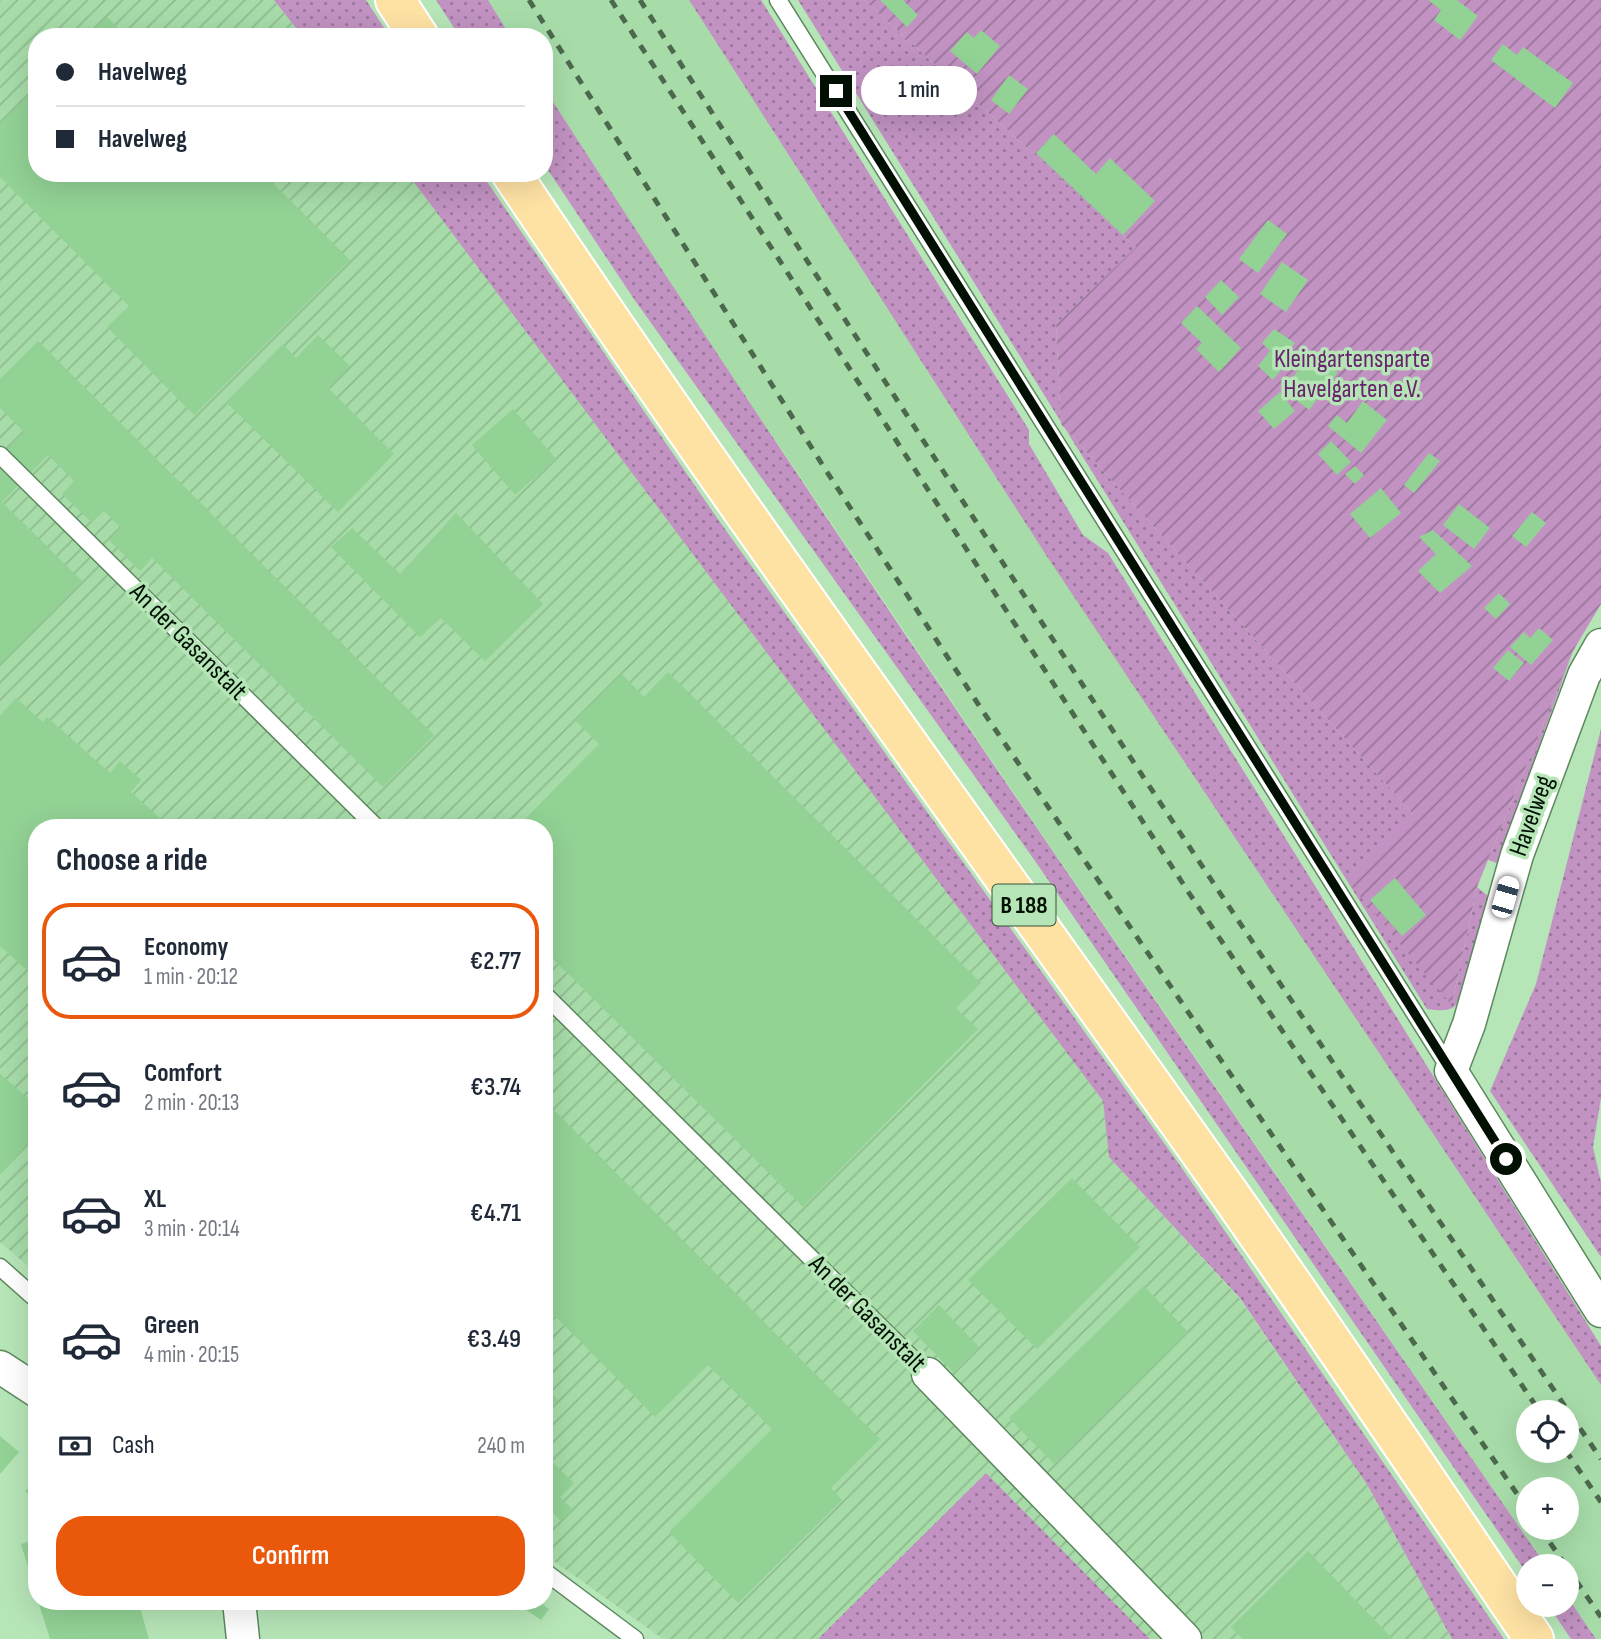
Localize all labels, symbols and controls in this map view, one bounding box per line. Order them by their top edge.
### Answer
text: Havelweg [98,57,187,88]
callout: 1 min [860,66,976,116]
route end [820,75,852,107]
text: 1 min [898,76,940,104]
text: Havelweg [98,124,187,155]
park label: Kleingartensparte Havelgarten e.V. [1274,344,1430,405]
street label: An der Gasanstalt [122,576,253,707]
street label: Havelweg [1503,771,1561,861]
text: Choose a ride [56,841,208,880]
car [1490,874,1521,920]
road number: B 188 [992,884,1056,925]
icon: car [60,930,123,993]
text: Economy [144,932,228,963]
text: €2.77 [470,946,521,977]
text: 1 min · 20:12 [144,963,238,991]
icon: car [60,1056,123,1119]
text: Comfort [144,1058,222,1089]
text: €3.74 [470,1072,521,1103]
text: 2 min · 20:13 [144,1089,239,1117]
route start [1490,1143,1522,1175]
icon: car [60,1182,123,1245]
text: XL [144,1184,166,1215]
text: €4.71 [470,1198,521,1229]
text: 3 min · 20:14 [144,1215,240,1243]
street label: An der Gasanstalt [801,1248,932,1379]
icon: car [60,1308,123,1371]
text: Green [144,1310,199,1341]
text: €3.49 [467,1324,521,1355]
text: 4 min · 20:15 [144,1341,239,1369]
map controls [1516,1400,1579,1617]
button: locate [1516,1400,1579,1463]
icon: cash [56,1427,94,1465]
text: Cash [112,1430,155,1461]
text: 240 m [477,1432,525,1460]
button: + [1516,1477,1579,1540]
button: Confirm [56,1516,525,1596]
button: − [1516,1554,1579,1617]

